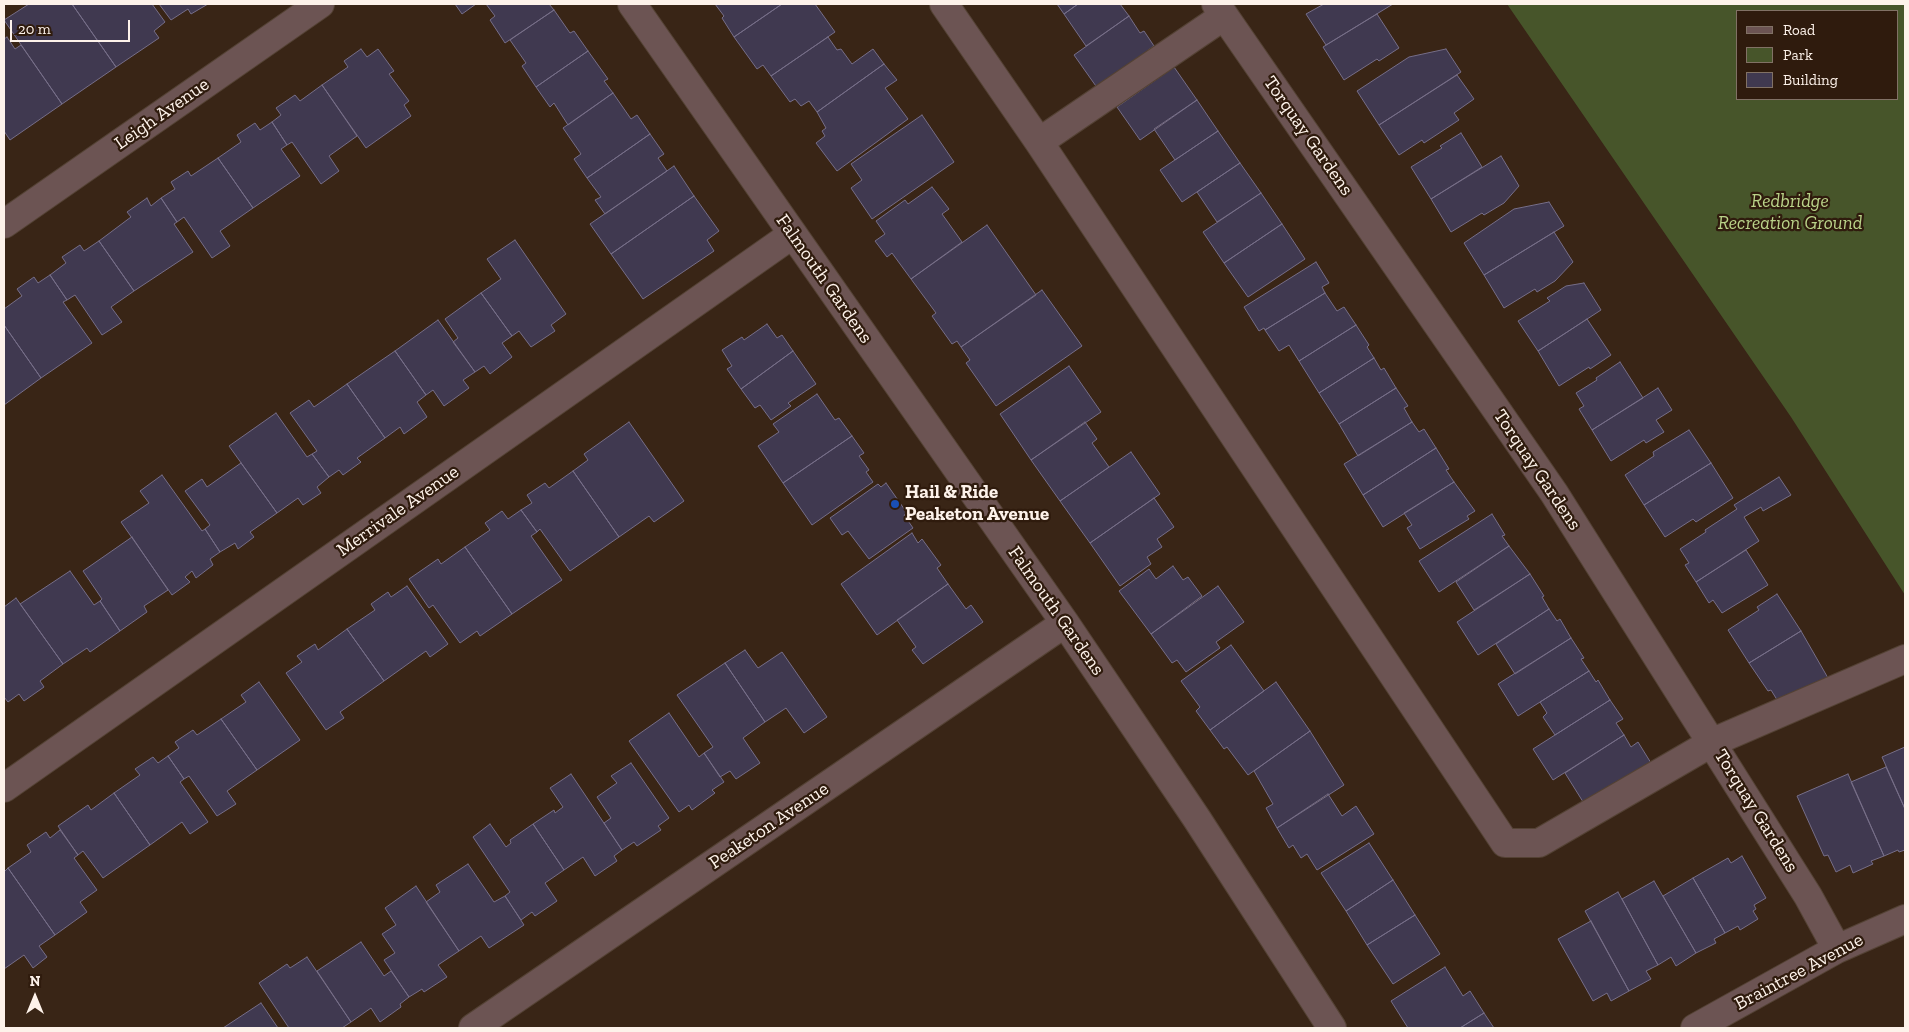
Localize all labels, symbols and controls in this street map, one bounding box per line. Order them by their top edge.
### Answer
scale bar [12,10,132,42]
legend [1736,10,1899,100]
text: 20 m [18,20,51,38]
text: Road [1783,21,1815,39]
text: Park [1783,46,1813,64]
text: Building [1783,71,1838,89]
street label: Torquay Gardens [1258,72,1358,200]
street label: Leigh Avenue [110,73,214,155]
park label: Redbridge Recreation Ground [1718,191,1862,235]
street label: Falmouth Gardens [771,210,877,348]
street label: Torquay Gardens [1488,405,1586,535]
street label: Merrivale Avenue [333,460,463,562]
place label: Hail & Ride Peaketon Avenue [905,482,1049,526]
marker: Hail & Ride Peaketon Avenue [889,498,901,510]
street label: Falmouth Gardens [1003,542,1109,680]
street label: Torquay Gardens [1709,745,1803,877]
street label: Peaketon Avenue [705,778,833,874]
street label: Braintree Avenue [1731,929,1867,1015]
north arrow [10,972,60,1022]
text: N [30,973,40,990]

